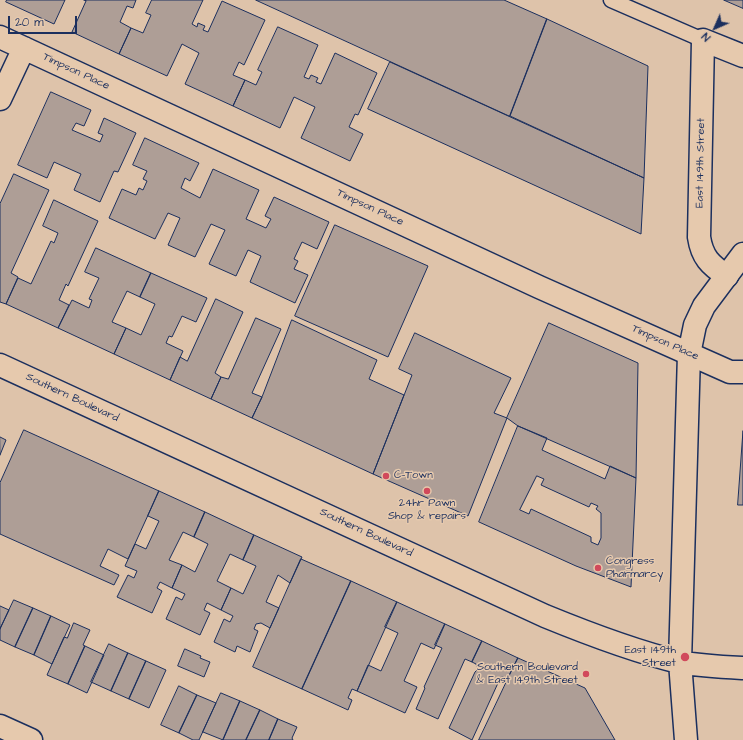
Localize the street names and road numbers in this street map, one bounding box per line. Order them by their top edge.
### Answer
street label: Timpson Place [41,51,111,93]
street label: East 149th Street [694,118,708,208]
street label: Timpson Place [335,187,405,229]
street label: Timpson Place [629,322,701,364]
street label: Southern Boulevard [23,371,121,425]
street label: Southern Boulevard [317,506,415,560]

